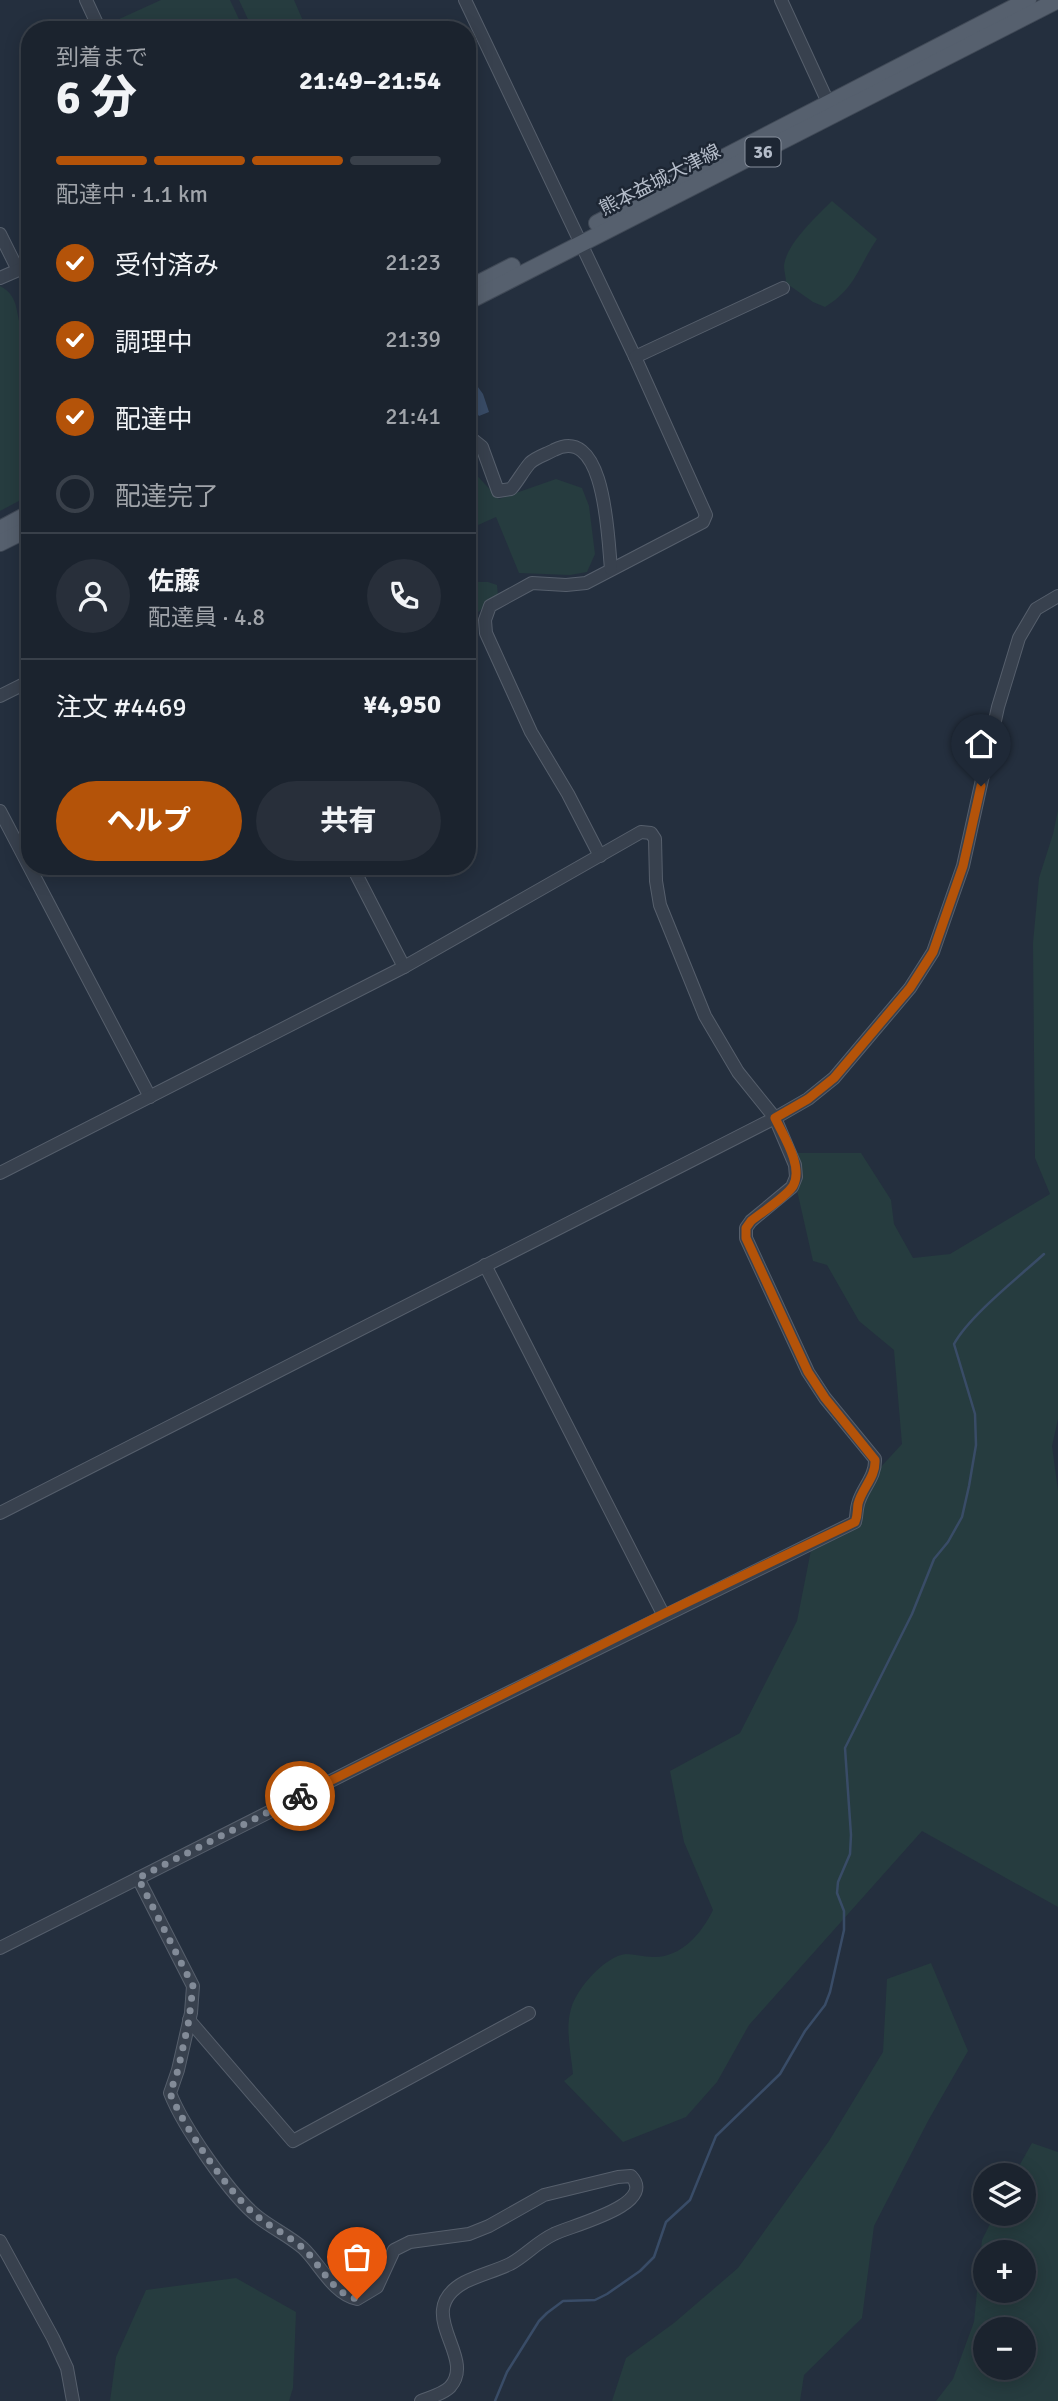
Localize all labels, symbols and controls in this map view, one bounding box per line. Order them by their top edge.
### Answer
text: 到着まで [56,43,148,72]
text: 21:49–21:54 [299,65,441,97]
text: 6 分 [56,70,137,126]
road number: 36 [746,138,780,167]
street label: 熊本益城大津線 [595,139,725,221]
text: 配達中 · 1.1 km [56,180,208,209]
icon: check [56,244,94,282]
text: 21:23 [385,248,441,277]
text: 受付済み [115,250,219,282]
icon: check [56,321,94,359]
text: 21:39 [385,325,441,354]
text: 調理中 [115,327,193,359]
icon: check [56,398,94,436]
text: 21:41 [385,402,441,431]
text: 配達中 [115,404,193,436]
text: 配達完了 [115,481,219,513]
button: person [56,559,130,633]
button: phone [367,559,441,633]
text: 佐藤 [148,566,200,598]
text: 配達員 · 4.8 [148,603,265,632]
text: ¥4,950 [363,689,441,721]
text: 注文 #4469 [56,692,187,724]
pin [951,714,1011,786]
icon: home [962,725,1000,763]
button: ヘルプ [56,781,242,861]
button: 共有 [256,781,441,861]
courier [265,1761,335,1831]
icon: bike [281,1777,319,1815]
map controls [973,2163,1036,2380]
button: layers [973,2163,1036,2226]
pin [327,2227,387,2299]
icon: bag [338,2238,376,2276]
button: + [973,2240,1036,2303]
button: − [973,2317,1036,2380]

